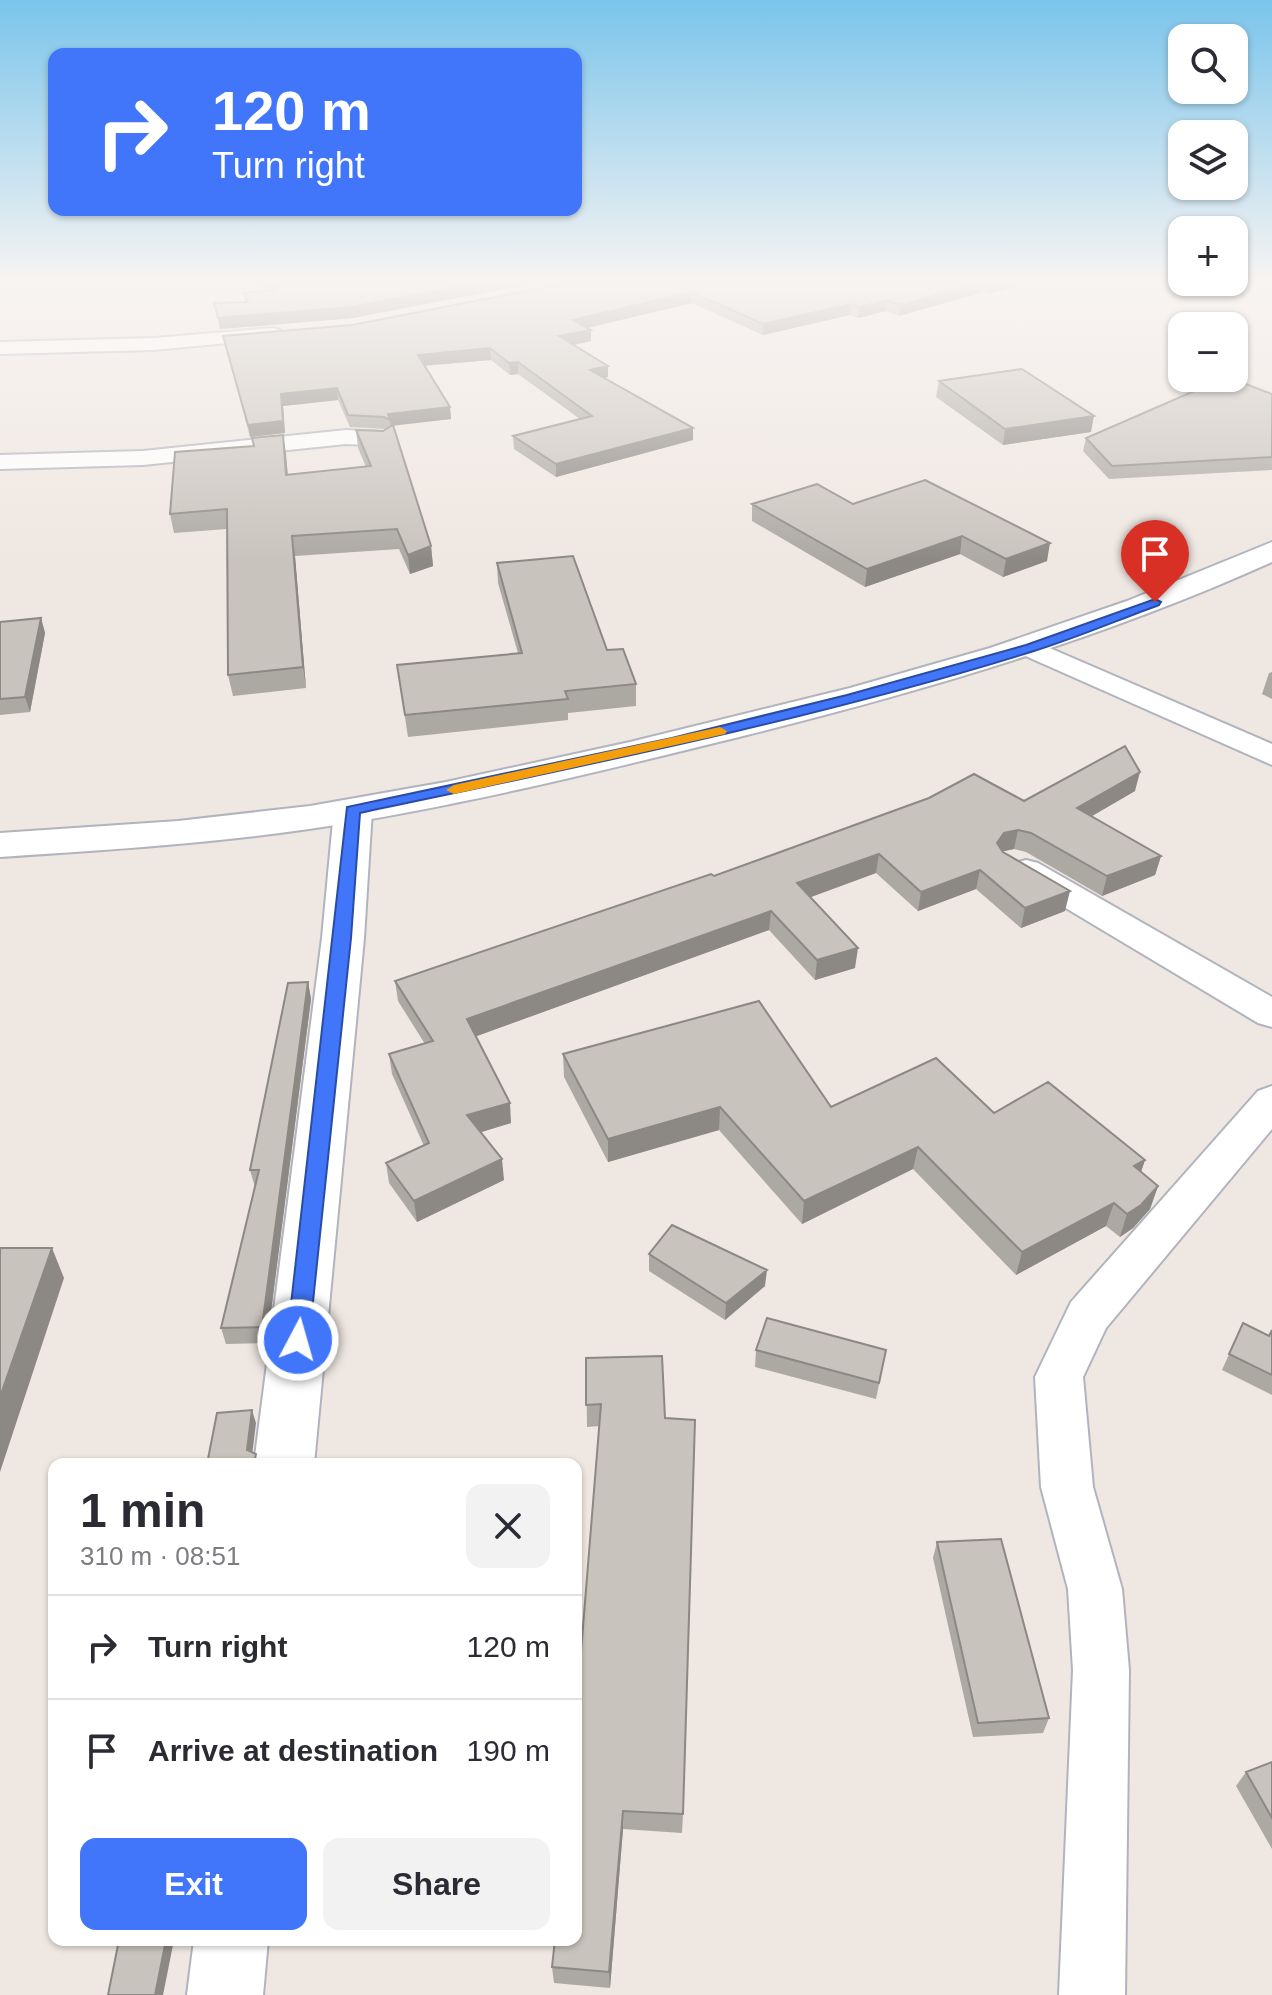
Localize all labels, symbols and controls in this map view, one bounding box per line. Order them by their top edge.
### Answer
map controls [1168,24,1248,392]
button: search [1168,24,1248,104]
text: 120 m [212,79,371,142]
icon: right [80,80,184,184]
button: layers [1168,120,1248,200]
text: Turn right [212,145,365,186]
button: + [1168,216,1248,296]
button: − [1168,312,1248,392]
pin [1121,520,1189,602]
icon: arrive [1133,532,1177,576]
position arrow [256,1298,340,1382]
text: 1 min [80,1484,205,1537]
button: close [466,1484,550,1568]
text: 310 m · 08:51 [80,1541,240,1571]
icon: right [80,1625,124,1669]
text: Turn right [148,1630,287,1663]
text: 120 m [467,1630,550,1663]
icon: arrive [80,1729,124,1773]
text: Arrive at destination [148,1734,438,1767]
text: 190 m [467,1734,550,1767]
button: Exit [80,1838,307,1930]
button: Share [323,1838,550,1930]

